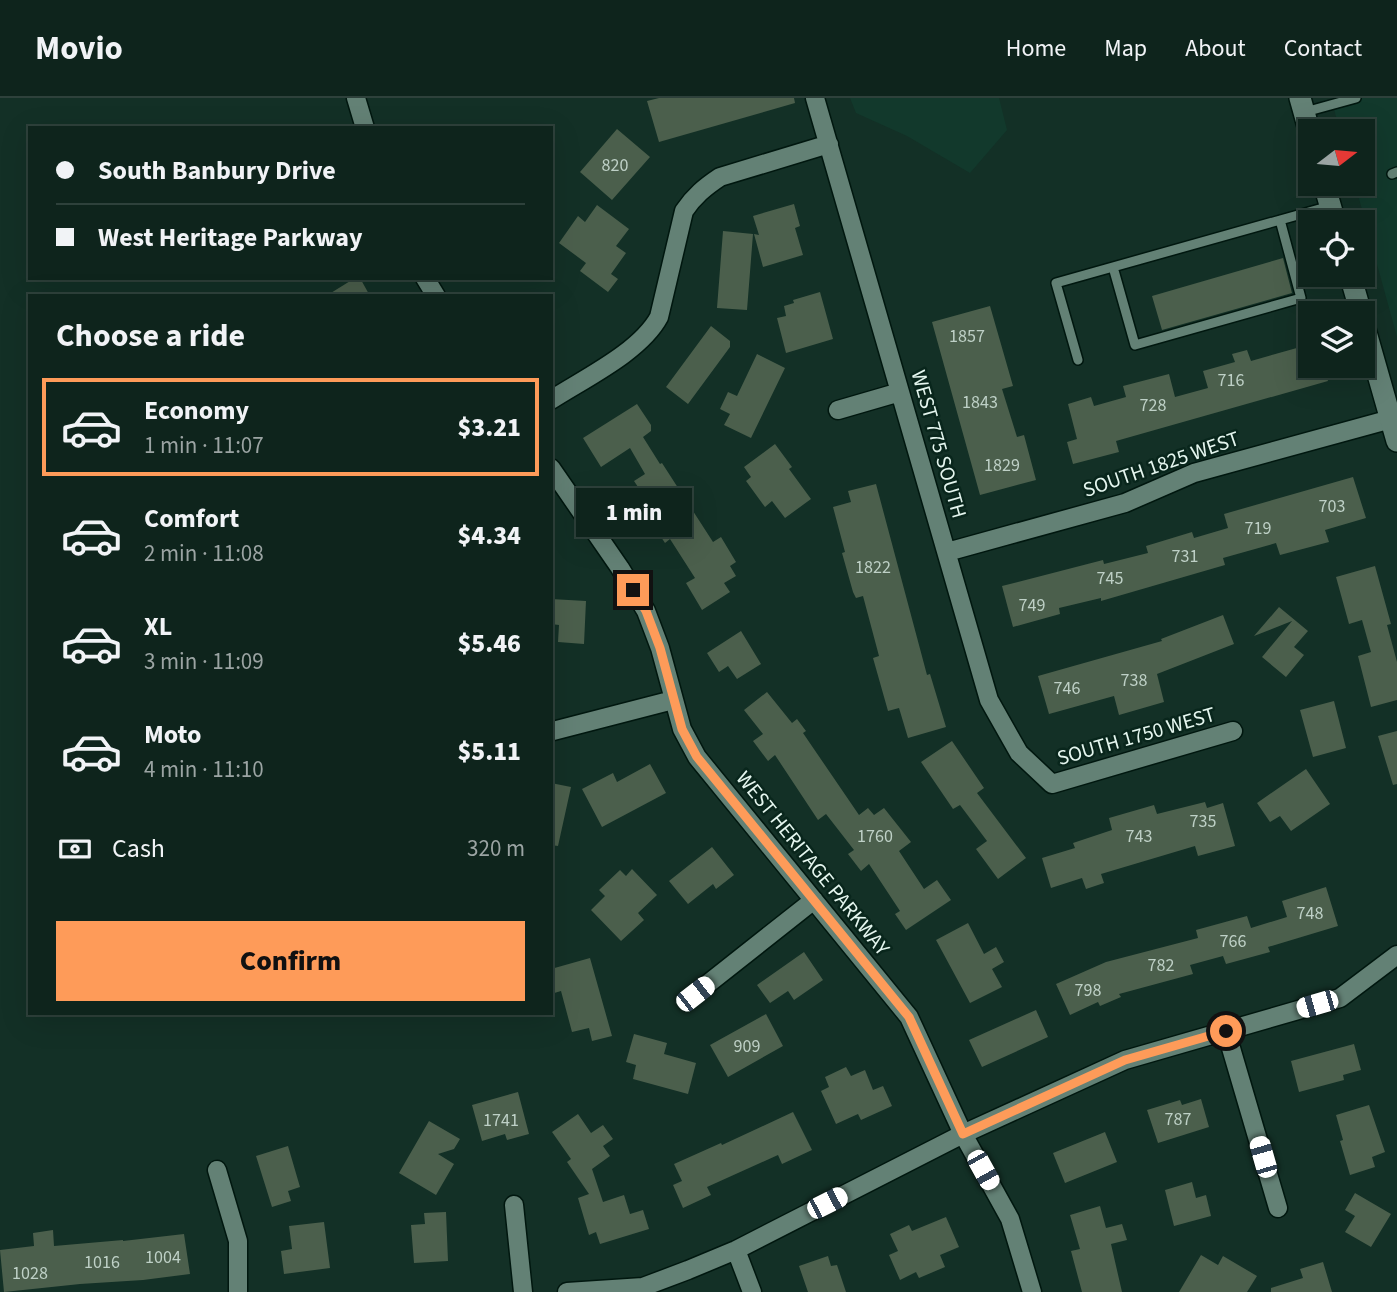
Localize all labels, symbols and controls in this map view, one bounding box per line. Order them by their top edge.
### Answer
text: Movio [35,25,123,72]
text: Home [1006,31,1066,66]
text: Map [1104,31,1147,66]
text: About [1185,31,1246,66]
text: Contact [1284,31,1362,66]
north arrow [1298,119,1376,196]
map controls [1298,119,1375,378]
text: South Banbury Drive [98,152,336,189]
house number: 820 [602,153,628,178]
button: locate [1298,210,1375,287]
text: West Heritage Parkway [98,219,363,256]
button: layers [1298,301,1375,378]
text: Choose a ride [56,313,245,359]
house number: 1857 [949,324,985,349]
street label: WEST 775 SOUTH [903,366,975,522]
house number: 716 [1218,368,1244,393]
house number: 1843 [962,390,998,415]
text: Economy [144,392,249,429]
house number: 728 [1140,393,1166,418]
icon: car [60,396,123,459]
text: $3.21 [457,409,521,446]
street label: SOUTH 1825 WEST [1079,423,1243,505]
text: 1 min · 11:07 [144,429,264,462]
house number: 1829 [984,453,1020,478]
callout: 1 min [575,489,691,538]
house number: 703 [1319,494,1345,519]
text: 1 min [606,496,662,529]
text: Comfort [144,500,239,537]
icon: car [60,504,123,567]
house number: 719 [1245,516,1271,541]
text: $4.34 [457,517,521,554]
text: 2 min · 11:08 [144,537,264,570]
house number: 731 [1172,544,1198,569]
house number: 1822 [855,555,891,580]
house number: 745 [1097,566,1123,591]
route end [617,574,649,606]
house number: 749 [1019,593,1045,618]
text: XL [144,608,172,645]
icon: car [60,612,123,675]
text: $5.46 [457,625,521,662]
text: 3 min · 11:09 [144,645,264,678]
house number: 738 [1121,668,1147,693]
house number: 746 [1054,676,1080,701]
street label: SOUTH 1750 WEST [1053,699,1219,773]
text: Moto [144,716,201,753]
icon: car [60,720,123,783]
text: $5.11 [457,733,521,770]
text: 4 min · 11:10 [144,753,264,786]
street label: WEST HERITAGE PARKWAY [729,764,898,962]
house number: 735 [1190,809,1216,834]
house number: 1760 [857,824,893,849]
house number: 743 [1126,824,1152,849]
icon: cash [56,830,94,868]
text: Cash [112,830,165,867]
text: 320 m [467,832,525,865]
house number: 748 [1297,901,1323,926]
button: Confirm [56,921,525,1001]
house number: 766 [1220,929,1246,954]
house number: 782 [1148,953,1174,978]
car [672,973,719,1015]
house number: 798 [1075,978,1101,1003]
car [1294,988,1341,1020]
route start [1210,1015,1242,1047]
house number: 909 [734,1034,760,1059]
house number: 787 [1165,1107,1191,1132]
house number: 1741 [483,1108,519,1133]
car [1248,1134,1279,1180]
car [964,1147,1003,1193]
car [804,1184,851,1222]
house number: 1004 [145,1245,181,1270]
house number: 1016 [84,1250,120,1275]
house number: 1028 [12,1261,48,1286]

